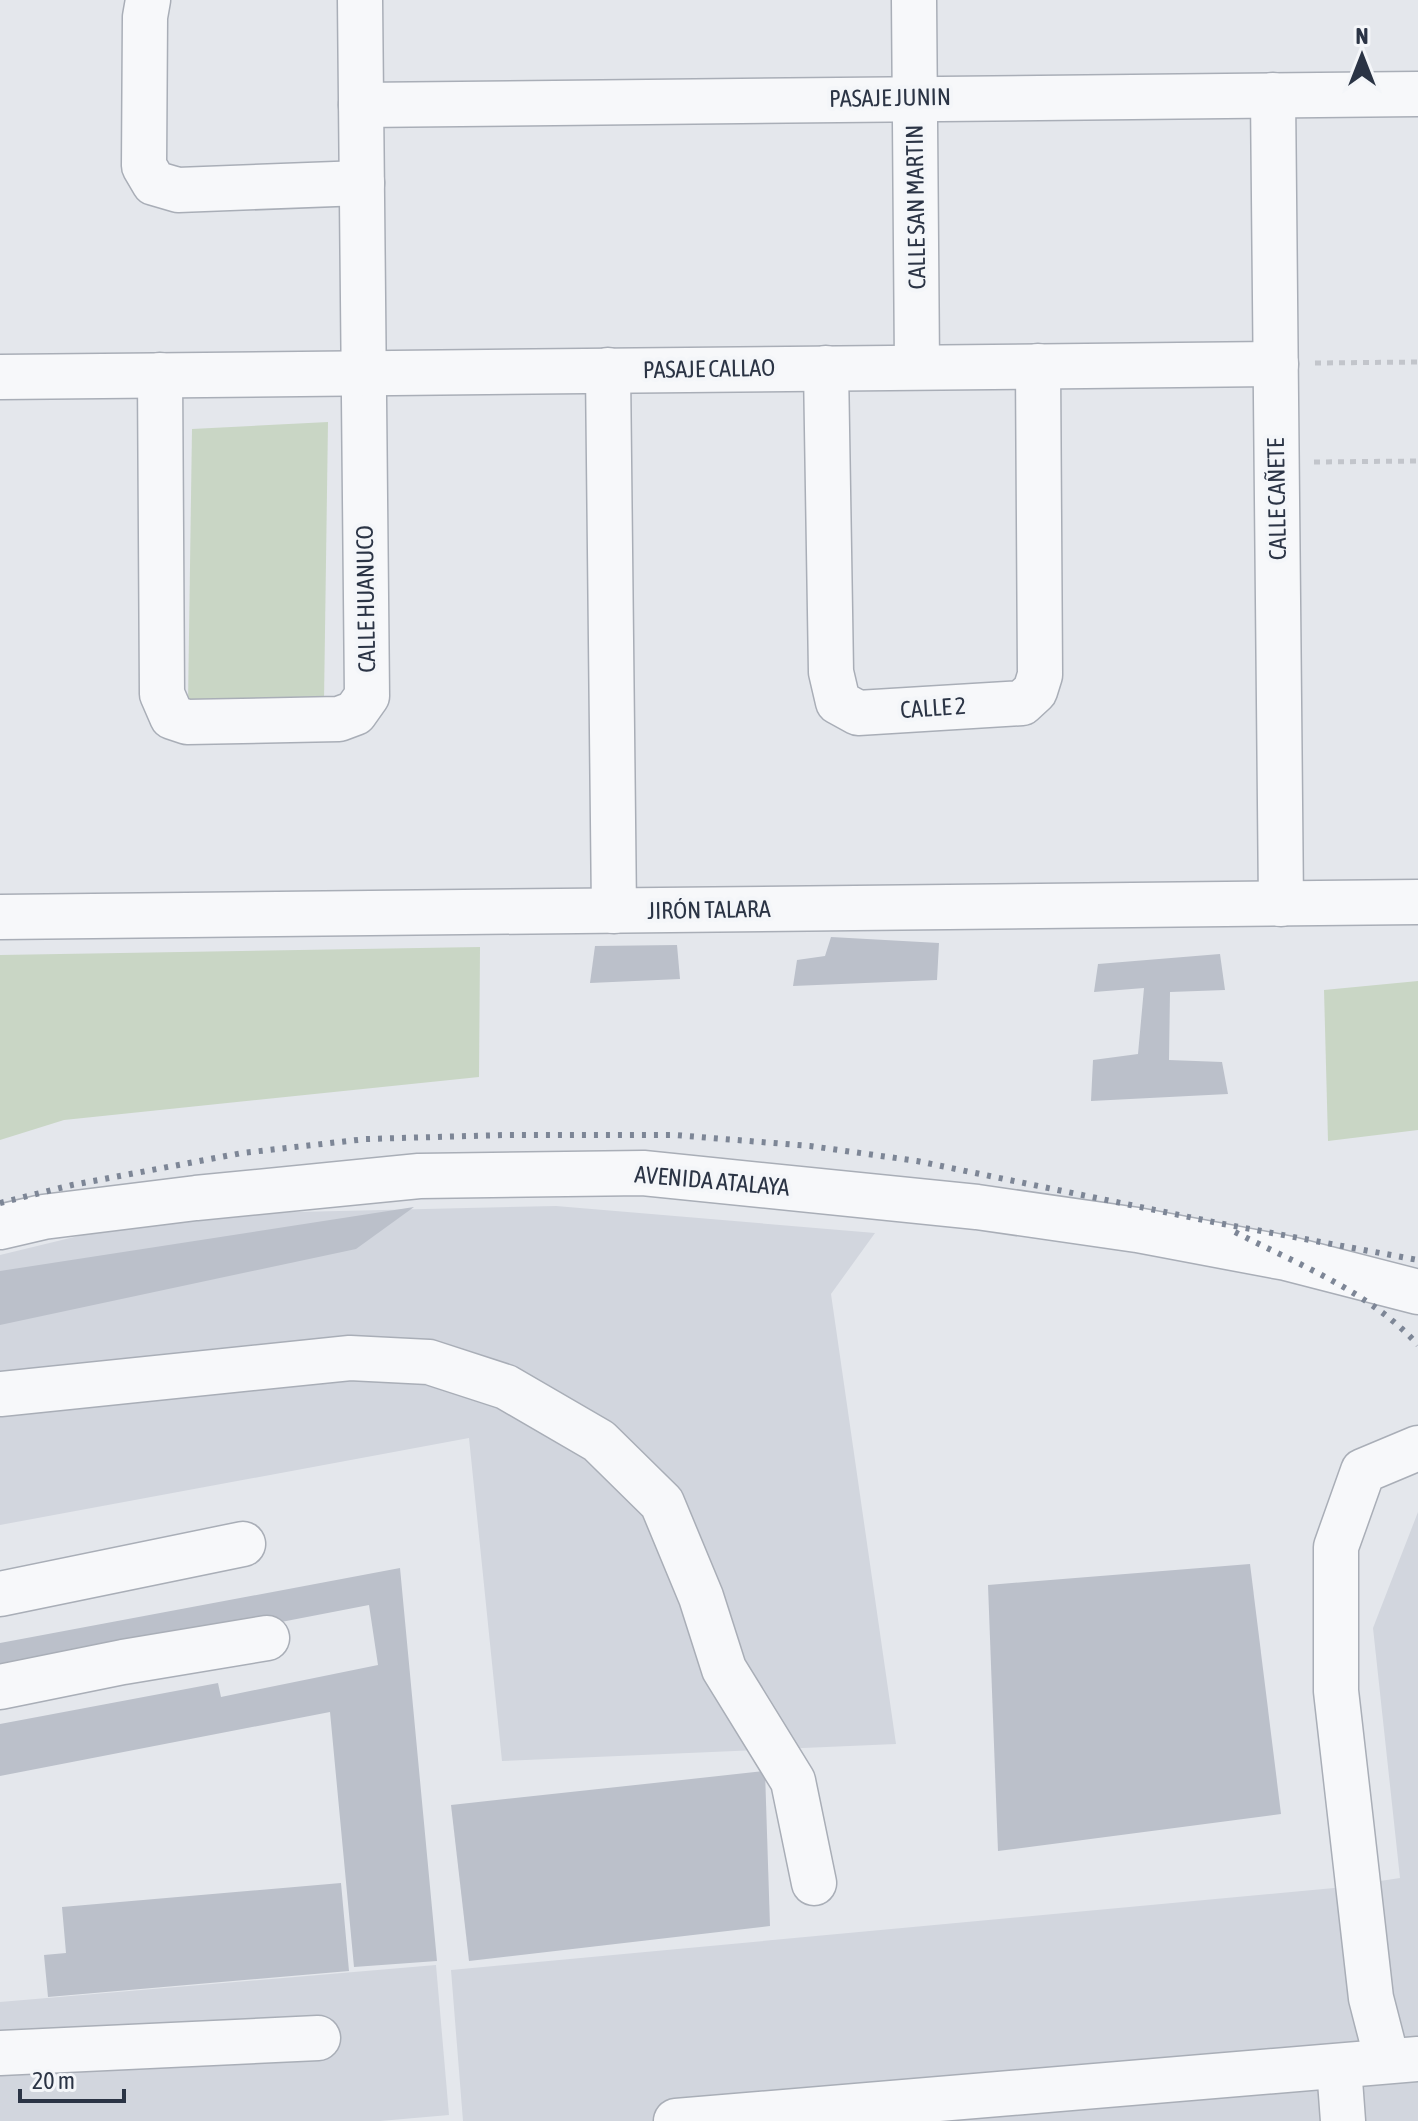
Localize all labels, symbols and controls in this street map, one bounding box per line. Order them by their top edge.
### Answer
north arrow [1322,16,1402,96]
text: N [1356,23,1368,49]
street label: PASAJE JUNIN [829,83,951,112]
street label: CALLE SAN MARTIN [901,124,930,290]
street label: PASAJE CALLAO [643,354,775,383]
street label: CALLE CAÑETE [1262,438,1291,560]
street label: CALLE HUANUCO [351,525,380,673]
street label: CALLE 2 [899,692,967,723]
street label: JIRÓN TALARA [647,895,771,924]
street label: AVENIDA ATALAYA [634,1160,791,1201]
scale bar [20,2053,124,2103]
text: 20 m [32,2067,75,2094]

